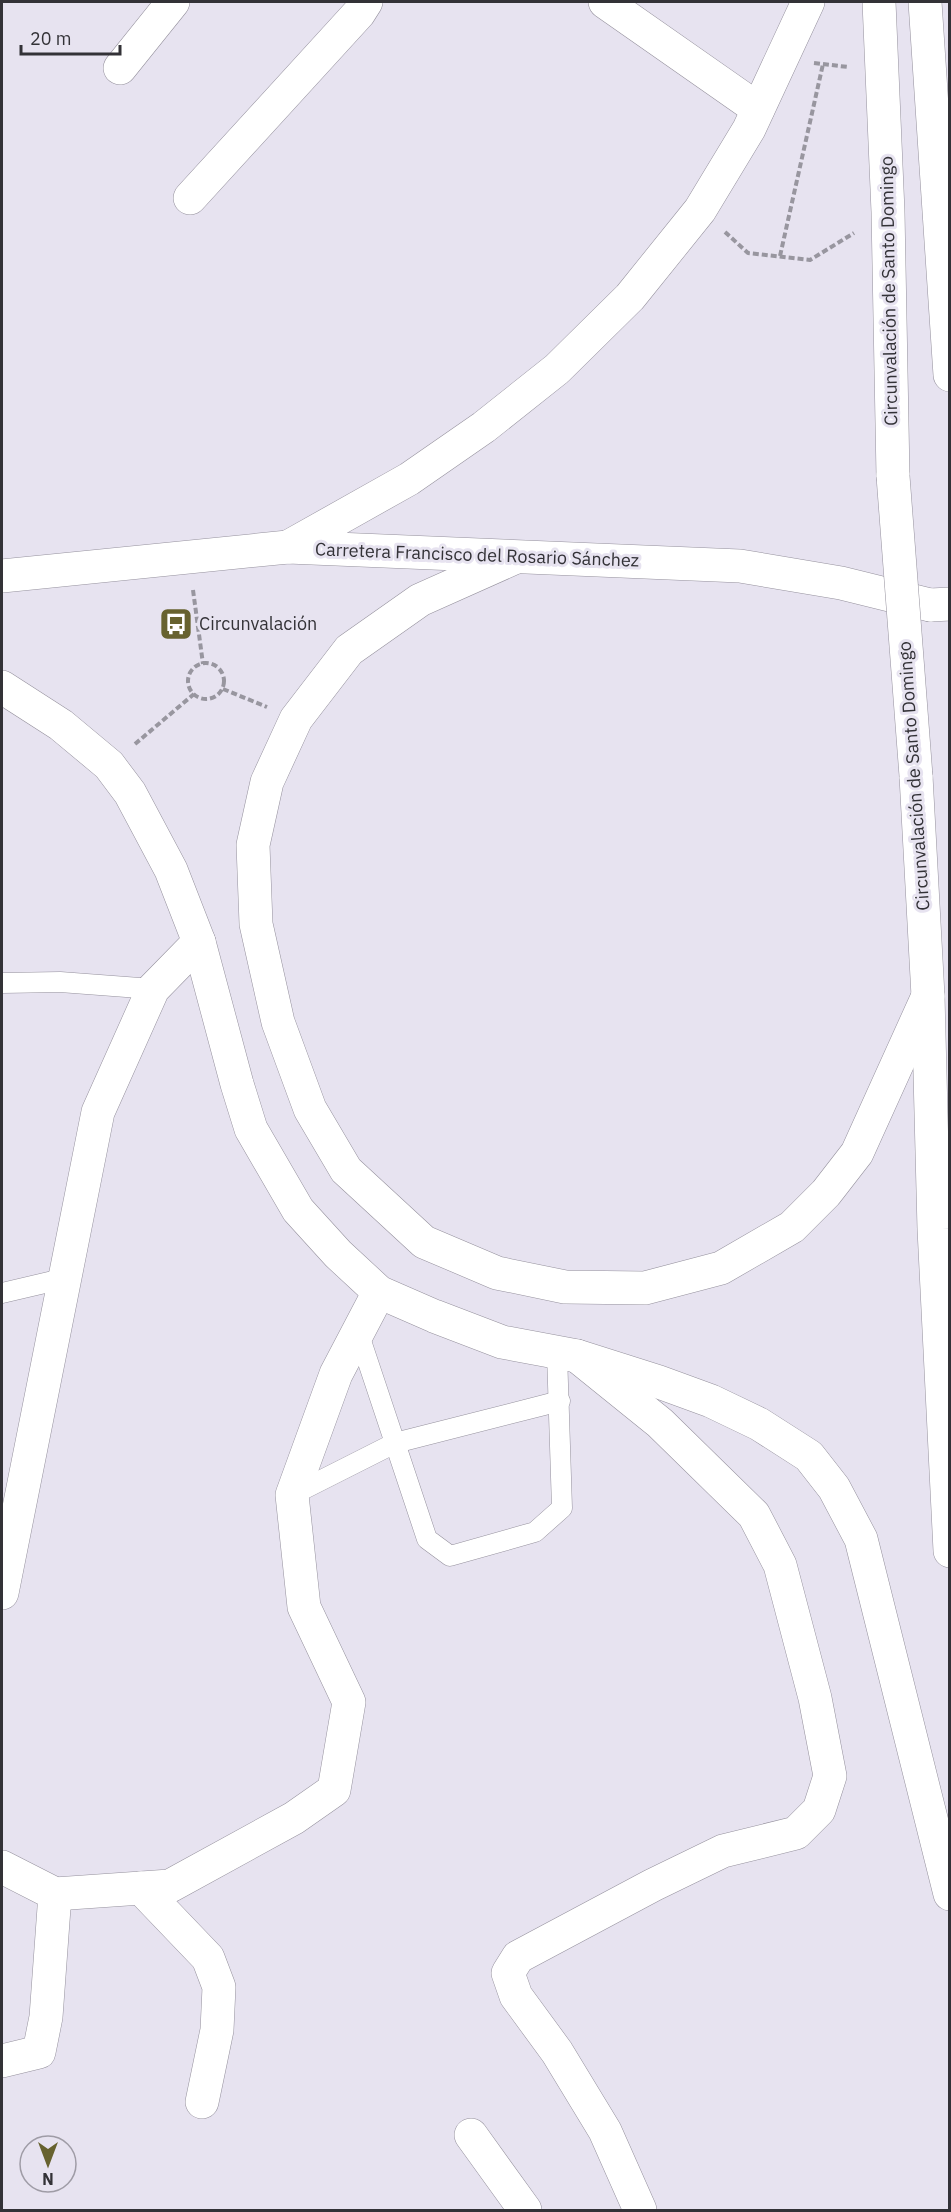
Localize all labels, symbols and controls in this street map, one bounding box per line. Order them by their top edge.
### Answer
scale bar [21,18,120,56]
text: 20 m [30,27,72,50]
street label: Circunvalación de Santo Domingo [875,156,902,426]
street label: Carretera Francisco del Rosario Sánchez [315,537,639,572]
bus stop icon: Circunvalación [158,606,194,642]
place label: Circunvalación [199,612,317,635]
street label: Circunvalación de Santo Domingo [893,641,934,912]
north arrow [18,2134,78,2194]
text: N [42,2169,54,2189]

